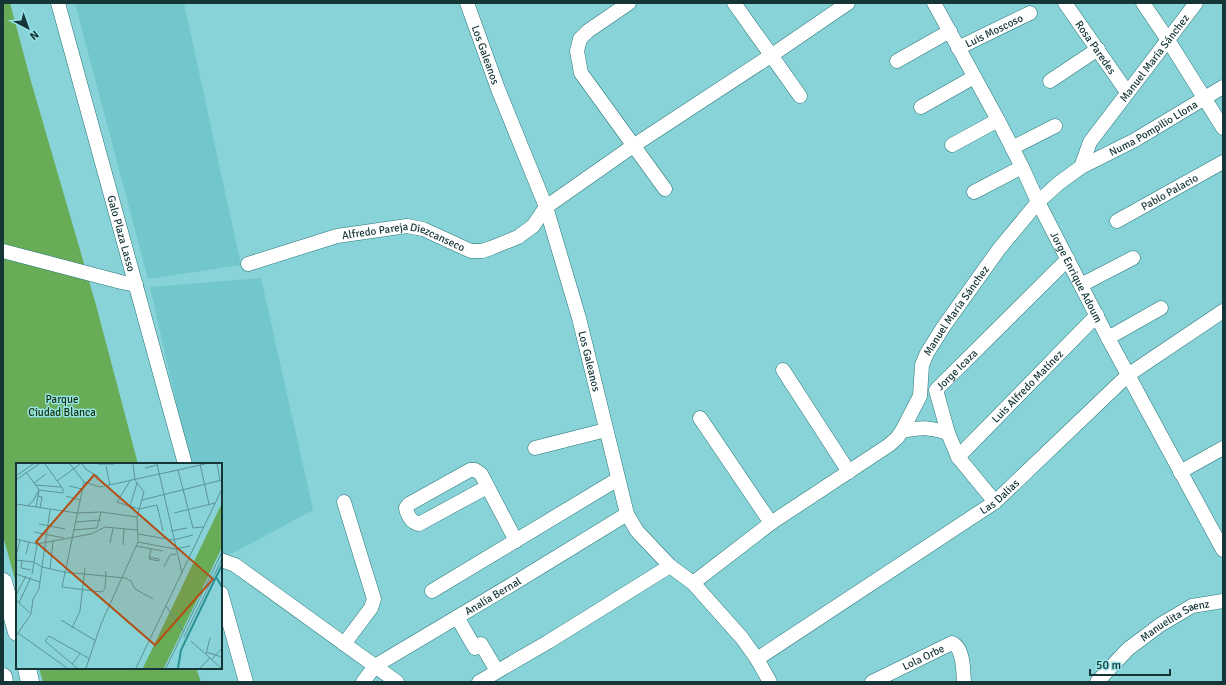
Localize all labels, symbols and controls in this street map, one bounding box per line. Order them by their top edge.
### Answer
north arrow [8,8,48,48]
street label: Luis Moscoso [963,11,1025,50]
street label: Manuel María Sánchez [1117,11,1192,104]
street label: Rosa Paredes [1073,18,1119,77]
street label: Los Galeanos [469,23,502,86]
text: N [27,28,41,43]
street label: Numa Pompilio Llona [1107,97,1200,159]
street label: Pablo Palacio [1139,171,1200,213]
street label: Galo Plaza Lasso [105,194,138,273]
street label: Alfredo Pareja Diezcanseco [341,219,467,254]
street label: Jorge Enrique Adoum [1048,229,1106,325]
street label: Manuel María Sánchez [921,263,992,358]
street label: Los Galeanos [576,330,603,393]
street label: Jorge Icaza [933,346,980,393]
street label: Luis Alfredo Matínez [989,347,1066,425]
park label: Parque Ciudad Blanca [28,393,96,419]
inset map [16,463,222,669]
street label: Las Dalias [977,476,1022,517]
street label: Analía Bernal [462,574,523,618]
street label: Manuelita Saenz [1137,597,1210,644]
street label: Lola Orbe [900,641,946,673]
scale bar [1090,651,1170,677]
text: 50 m [1096,658,1121,673]

